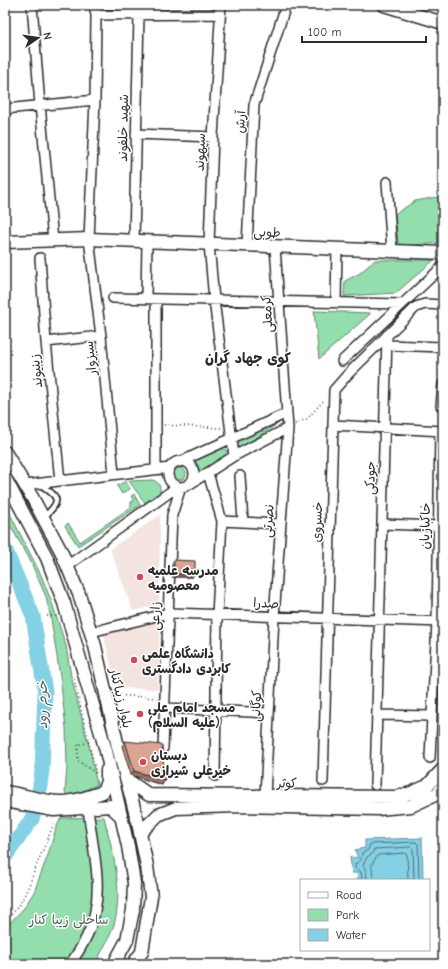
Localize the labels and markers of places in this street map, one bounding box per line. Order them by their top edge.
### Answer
place label: مدرسه علمیه معصومیه [148,563,219,594]
marker: مدرسه علمیه معصومیه [135,572,145,582]
place label: دانشگاه علمی کابردی دادگستری [142,645,231,677]
marker: دانشگاه علمی کابردی دادگستری [129,655,139,665]
place label: مسجد امام علی (علیه السلام) [148,700,235,733]
marker: مسجد امام علی (علیه السلام) [135,709,145,719]
place label: دبستان خیرعلی شیرازی [151,748,231,779]
marker: دبستان خیرعلی شیرازی [138,757,148,767]

